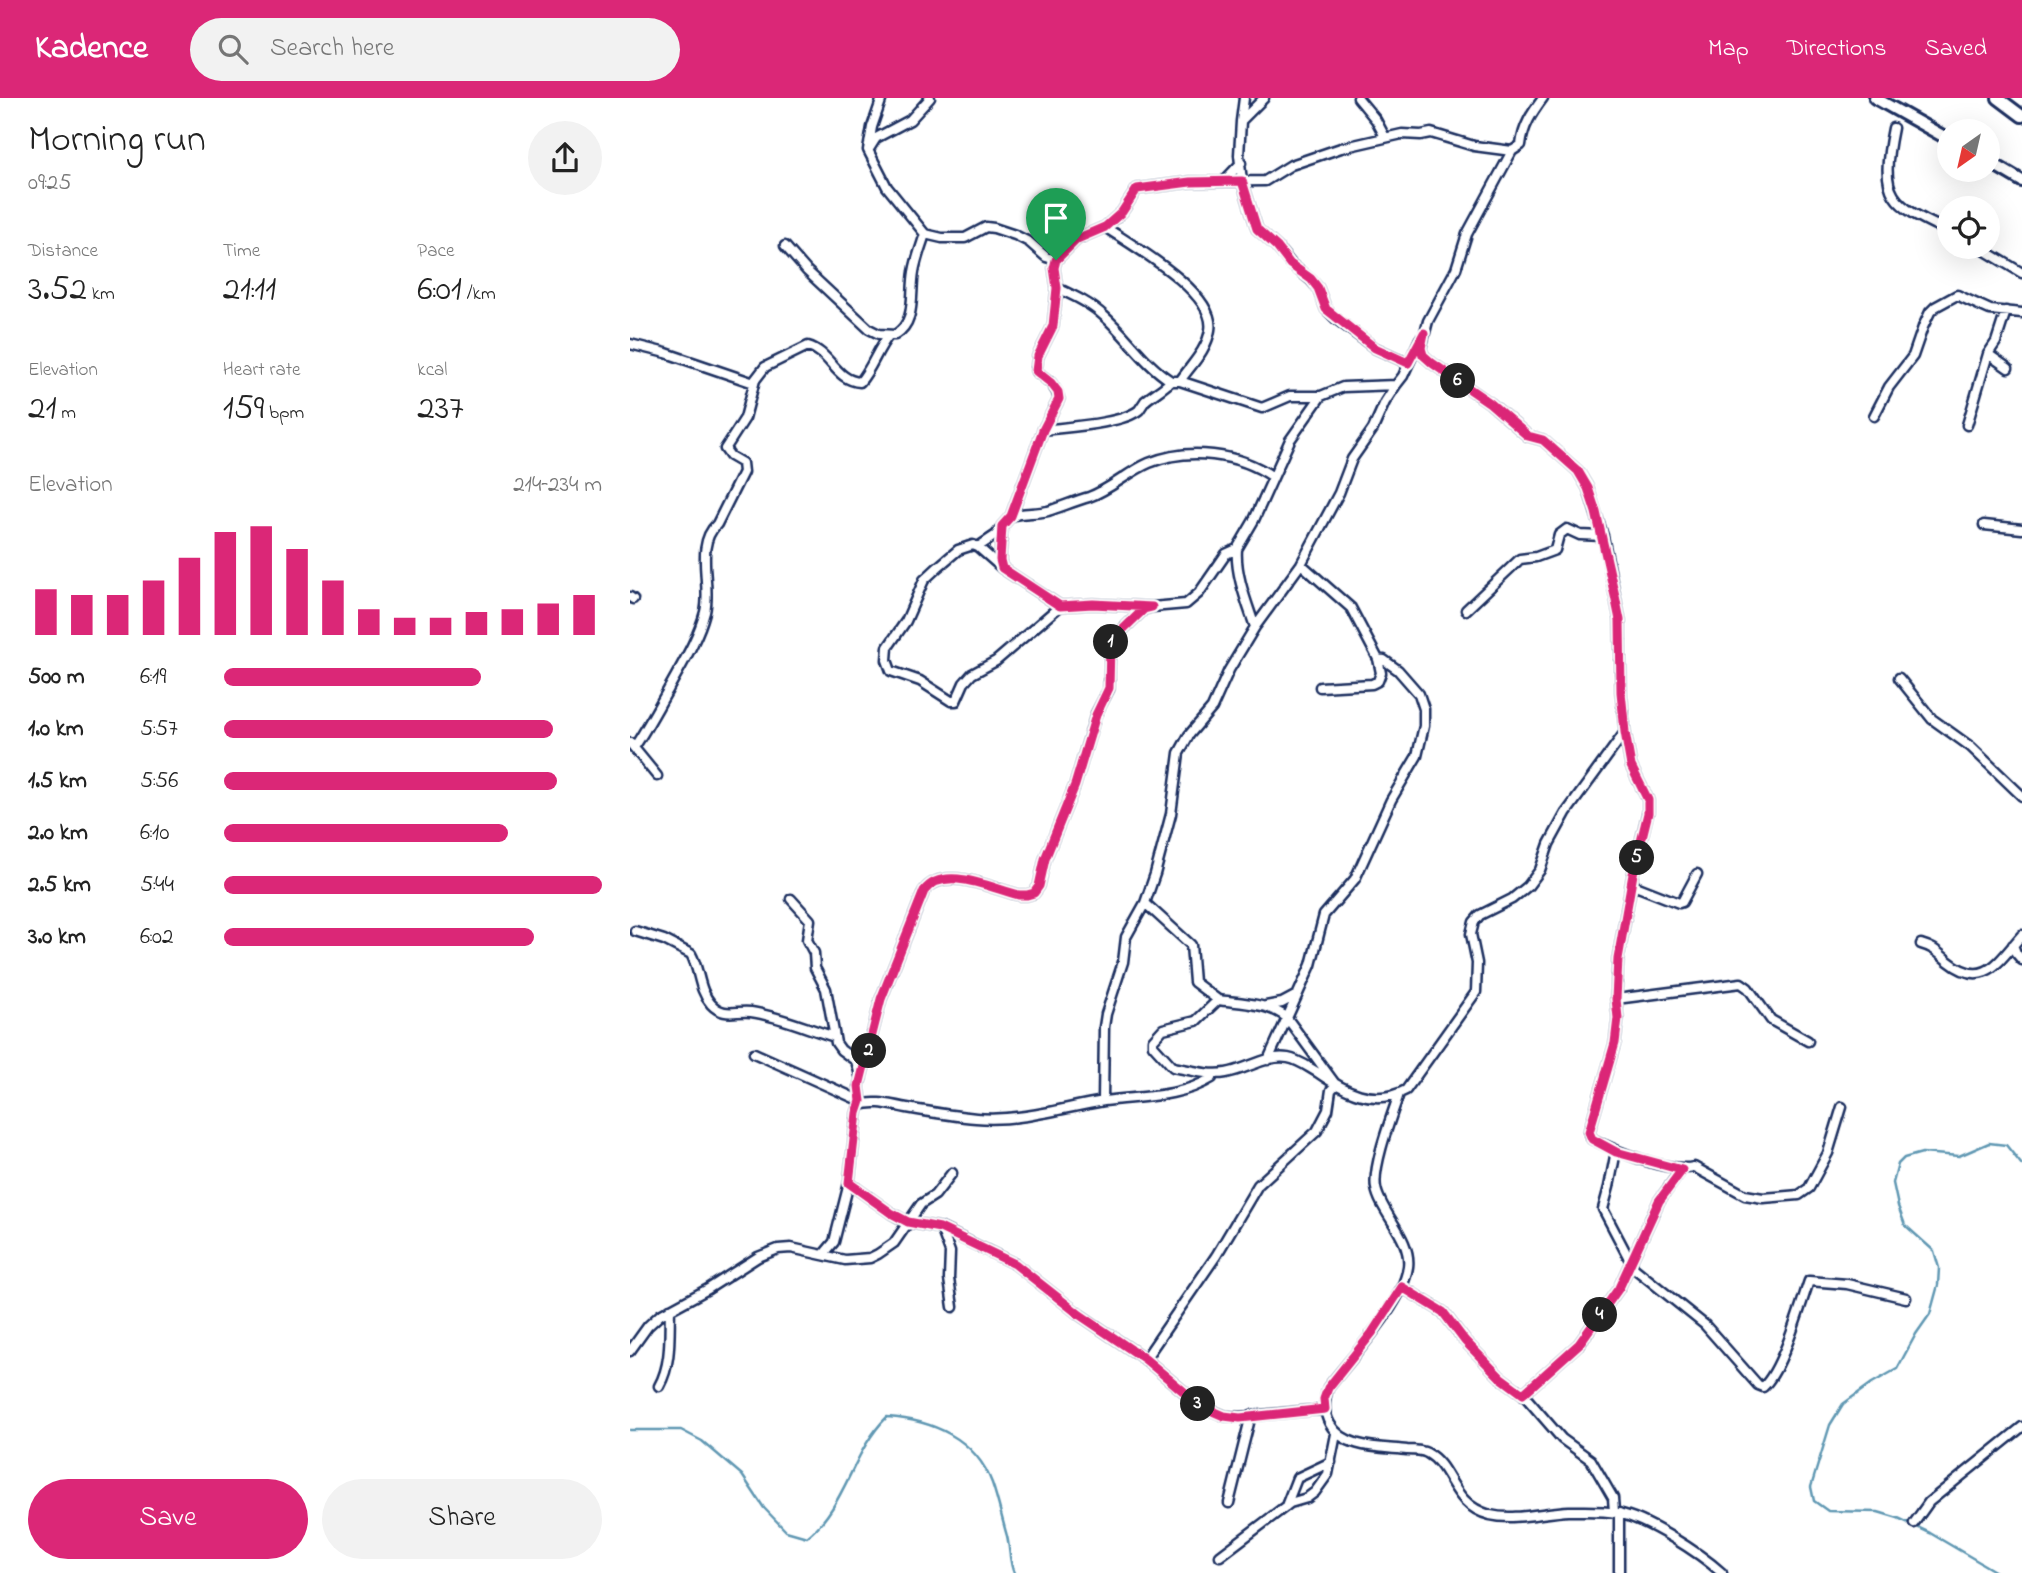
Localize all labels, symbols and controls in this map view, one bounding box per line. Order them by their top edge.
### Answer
search box [190,18,680,81]
text: Kadence [35,25,148,73]
icon: search [214,30,252,68]
text: Search here [270,30,394,68]
text: Map [1708,32,1749,67]
text: Directions [1787,32,1886,67]
text: Saved [1924,32,1987,67]
text: Morning run [28,113,206,169]
north arrow [1937,119,2000,182]
map controls [1937,119,2000,259]
button: share [528,121,602,195]
text: 09:25 [28,167,71,200]
pin [1026,188,1086,260]
button: locate [1937,196,2000,259]
icon: arrive [1037,199,1075,237]
text: Distance [28,238,98,265]
text: Time [223,238,260,265]
text: Pace [417,238,454,265]
text: 3.52 [28,265,87,316]
text: 21:11 [223,265,276,316]
text: 6:01 [417,265,462,316]
text: km [87,281,115,308]
text: /km [462,281,496,308]
text: Elevation [28,357,98,384]
text: Heart rate [223,357,301,384]
text: kcal [417,357,448,384]
pin: 6 [1440,364,1476,398]
text: 6 [1453,367,1462,394]
text: 21 [28,384,57,435]
text: 159 [223,384,264,435]
text: 237 [417,384,464,435]
text: m [57,400,76,427]
text: bpm [264,400,304,427]
text: Elevation [28,469,113,502]
text: 214–234 m [513,469,602,502]
pin: 1 [1093,624,1128,660]
text: 1 [1107,628,1114,655]
text: 500 m [28,661,85,694]
text: 6:19 [140,661,166,694]
text: 1.0 km [28,713,84,746]
text: 5:57 [140,713,178,746]
text: 1.5 km [28,765,87,798]
text: 5:56 [140,765,178,798]
text: 2.0 km [28,817,88,850]
text: 6:10 [140,817,169,850]
pin: 5 [1620,840,1654,876]
text: 5 [1631,844,1642,871]
text: 2.5 km [28,869,91,902]
text: 5:44 [140,869,174,902]
text: 3.0 km [28,921,86,954]
text: 6:02 [140,921,173,954]
pin: 2 [852,1034,886,1068]
text: 2 [864,1037,873,1064]
pin: 4 [1583,1298,1618,1332]
text: 4 [1596,1301,1603,1328]
pin: 3 [1180,1386,1216,1422]
text: 3 [1194,1390,1201,1417]
button: Save [28,1479,308,1559]
button: Share [322,1479,602,1559]

